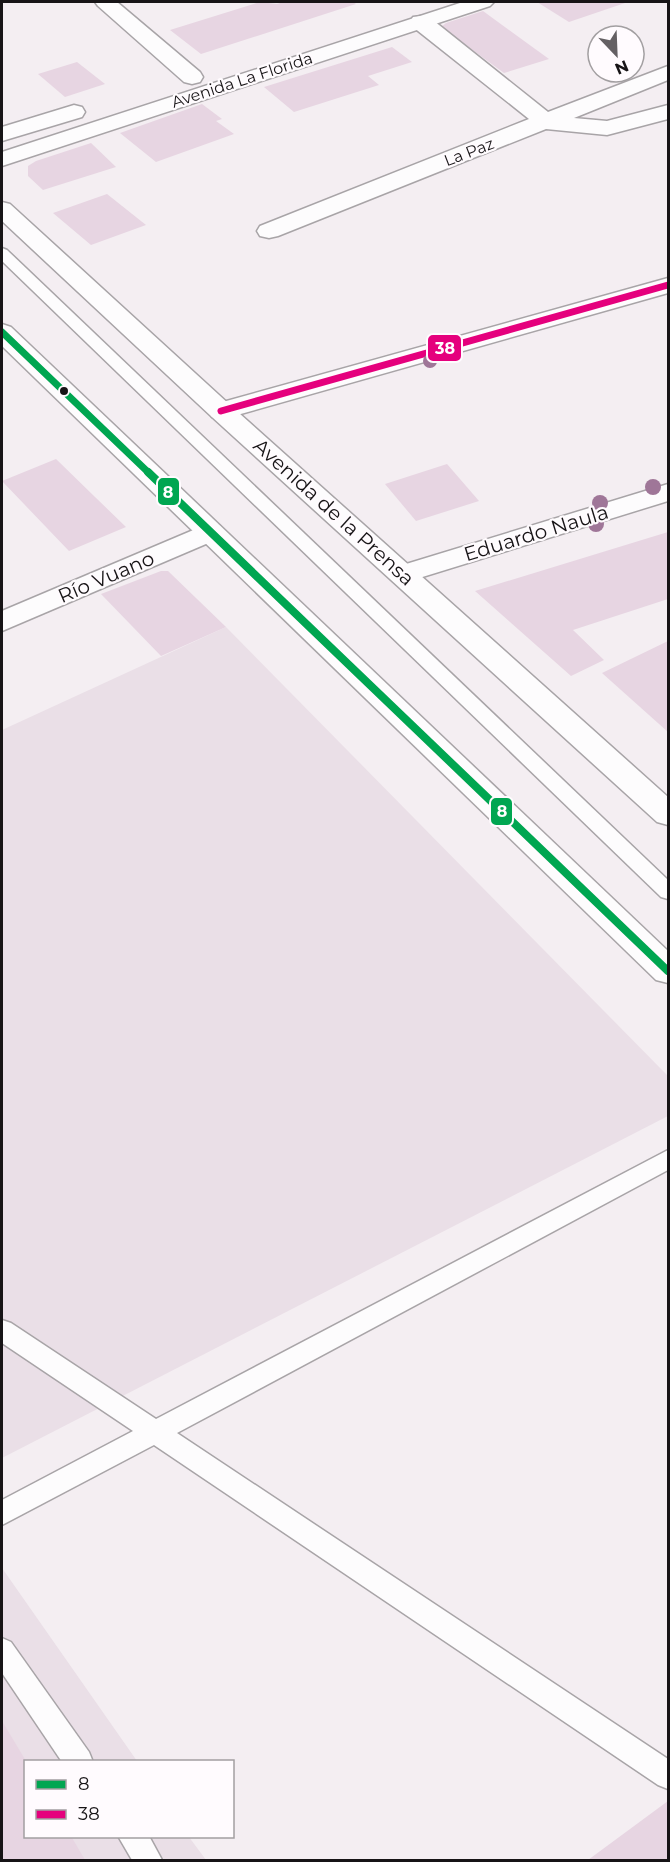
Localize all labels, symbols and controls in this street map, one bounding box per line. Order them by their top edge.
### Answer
north arrow [586,24,646,84]
street label: Avenida La Florida [169,48,315,112]
text: N [612,56,631,79]
street label: La Paz [441,134,497,170]
line badge: 38 [427,334,462,362]
text: 38 [434,339,455,358]
unlabelled marker [58,385,70,397]
street label: Avenida de la Prensa [249,433,419,591]
line badge: 8 [157,477,180,506]
text: 8 [163,483,173,502]
street label: Eduardo Naula [461,500,611,566]
street label: Río Vuano [54,546,158,608]
line badge: 8 [490,797,513,826]
text: 8 [497,802,507,821]
legend [24,1760,234,1838]
text: 8 [78,1773,89,1795]
text: 38 [78,1803,100,1825]

